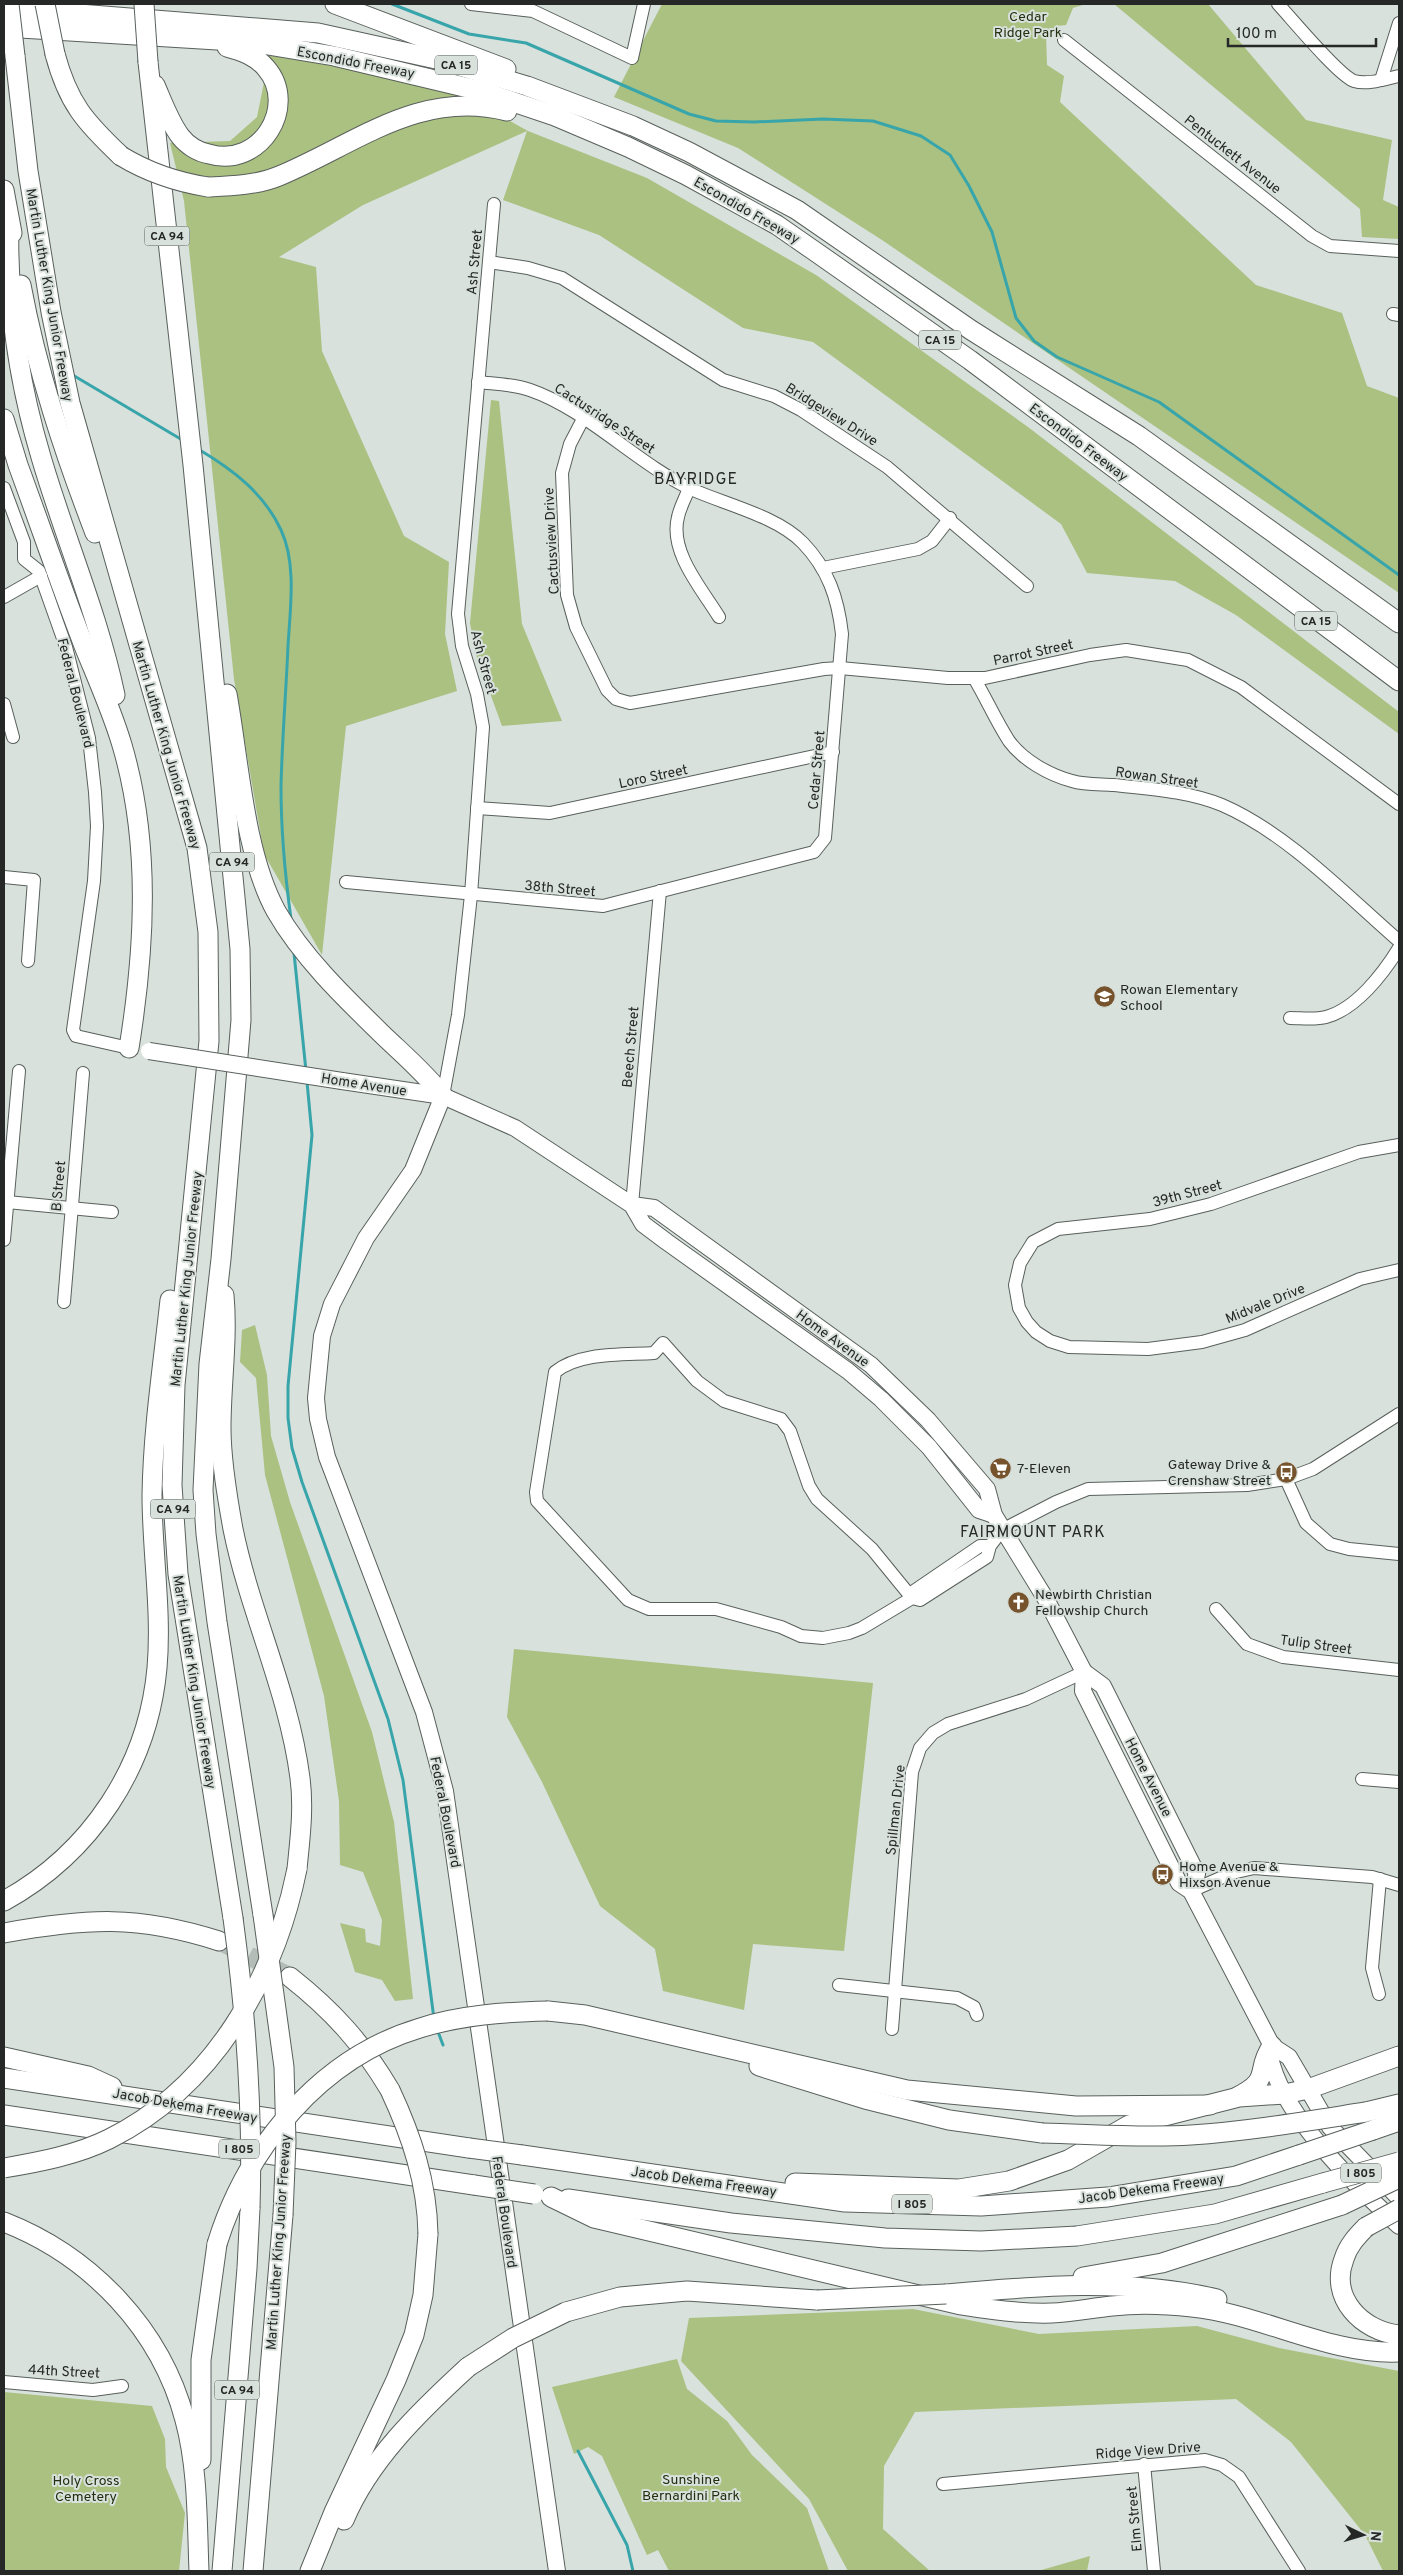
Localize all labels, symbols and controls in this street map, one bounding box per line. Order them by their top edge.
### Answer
park label: Cedar Ridge Park [994,9,1062,42]
scale bar [1228,15,1376,47]
text: 100 m [1236,25,1277,44]
street label: Escondido Freeway [295,44,416,83]
road number: CA 15 [435,56,477,74]
street label: Pentuckett Avenue [1180,112,1284,198]
street label: Escondido Freeway [690,174,802,249]
street label: Martin Luther King Junior Freeway [21,187,76,403]
road number: CA 94 [144,227,190,246]
street label: Ash Street [464,229,487,296]
road number: CA 15 [919,330,961,350]
street label: Cactusridge Street [551,380,658,458]
street label: Bridgeview Drive [782,380,881,450]
street label: Escondido Freeway [1025,400,1131,486]
district label: BAYRIDGE [654,470,738,490]
street label: Cactusview Drive [541,487,564,595]
road number: CA 15 [1295,612,1337,630]
street label: Ash Street [466,628,499,696]
street label: Federal Boulevard [53,637,96,750]
street label: Parrot Street [992,637,1075,670]
street label: Martin Luther King Junior Freeway [128,639,204,852]
street label: Cedar Street [806,730,829,811]
street label: Loro Street [617,762,689,793]
street label: Rowan Street [1114,764,1199,793]
road number: CA 94 [210,852,254,872]
street label: 38th Street [524,878,596,901]
place label: Rowan Elementary School [1120,982,1238,1015]
school or university icon: Rowan Elementary School [1092,985,1116,1009]
street label: Beech Street [619,1006,644,1089]
street label: Home Avenue [320,1070,408,1101]
street label: B Street [49,1160,70,1212]
street label: Martin Luther King Junior Freeway [168,1171,207,1388]
street label: 39th Street [1151,1177,1224,1212]
street label: Midvale Drive [1223,1281,1308,1328]
street label: Home Avenue [792,1307,872,1372]
supermarket icon: 7-Eleven [989,1456,1013,1480]
place label: Gateway Drive & Crenshaw Street [1168,1457,1272,1490]
bus stop icon: Gateway Drive & Crenshaw Street [1275,1460,1299,1484]
place label: 7-Eleven [1017,1461,1071,1478]
road number: CA 94 [150,1500,196,1518]
district label: FAIRMOUNT PARK [960,1523,1106,1543]
street label: Martin Luther King Junior Freeway [168,1574,219,1790]
place label: Newbirth Christian Fellowship Church [1035,1587,1152,1620]
church icon: Newbirth Christian Fellowship Church [1007,1590,1031,1614]
street label: Tulip Street [1279,1632,1353,1659]
street label: Home Avenue [1120,1735,1175,1820]
street label: Federal Boulevard [425,1755,464,1869]
street label: Spillman Drive [883,1764,910,1856]
place label: Home Avenue & Hixson Avenue [1179,1859,1279,1892]
bus stop icon: Home Avenue & Hixson Avenue [1151,1862,1175,1886]
street label: Jacob Dekema Freeway [111,2085,259,2128]
street label: Martin Luther King Junior Freeway [263,2134,296,2351]
road number: I 805 [219,2140,259,2158]
street label: Federal Boulevard [487,2155,520,2269]
street label: Jacob Dekema Freeway [630,2164,778,2201]
road number: I 805 [1341,2164,1381,2182]
street label: Jacob Dekema Freeway [1077,2171,1225,2208]
road number: I 805 [892,2194,932,2214]
street label: 44th Street [27,2362,100,2383]
road number: CA 94 [214,2380,260,2400]
street label: Ridge View Drive [1095,2439,1201,2464]
park label: Sunshine Bernardini Park [642,2472,740,2505]
park label: Holy Cross Cemetery [53,2473,119,2506]
street label: Elm Street [1124,2485,1147,2552]
north arrow [1338,2510,1388,2560]
text: N [1366,2530,1383,2542]

